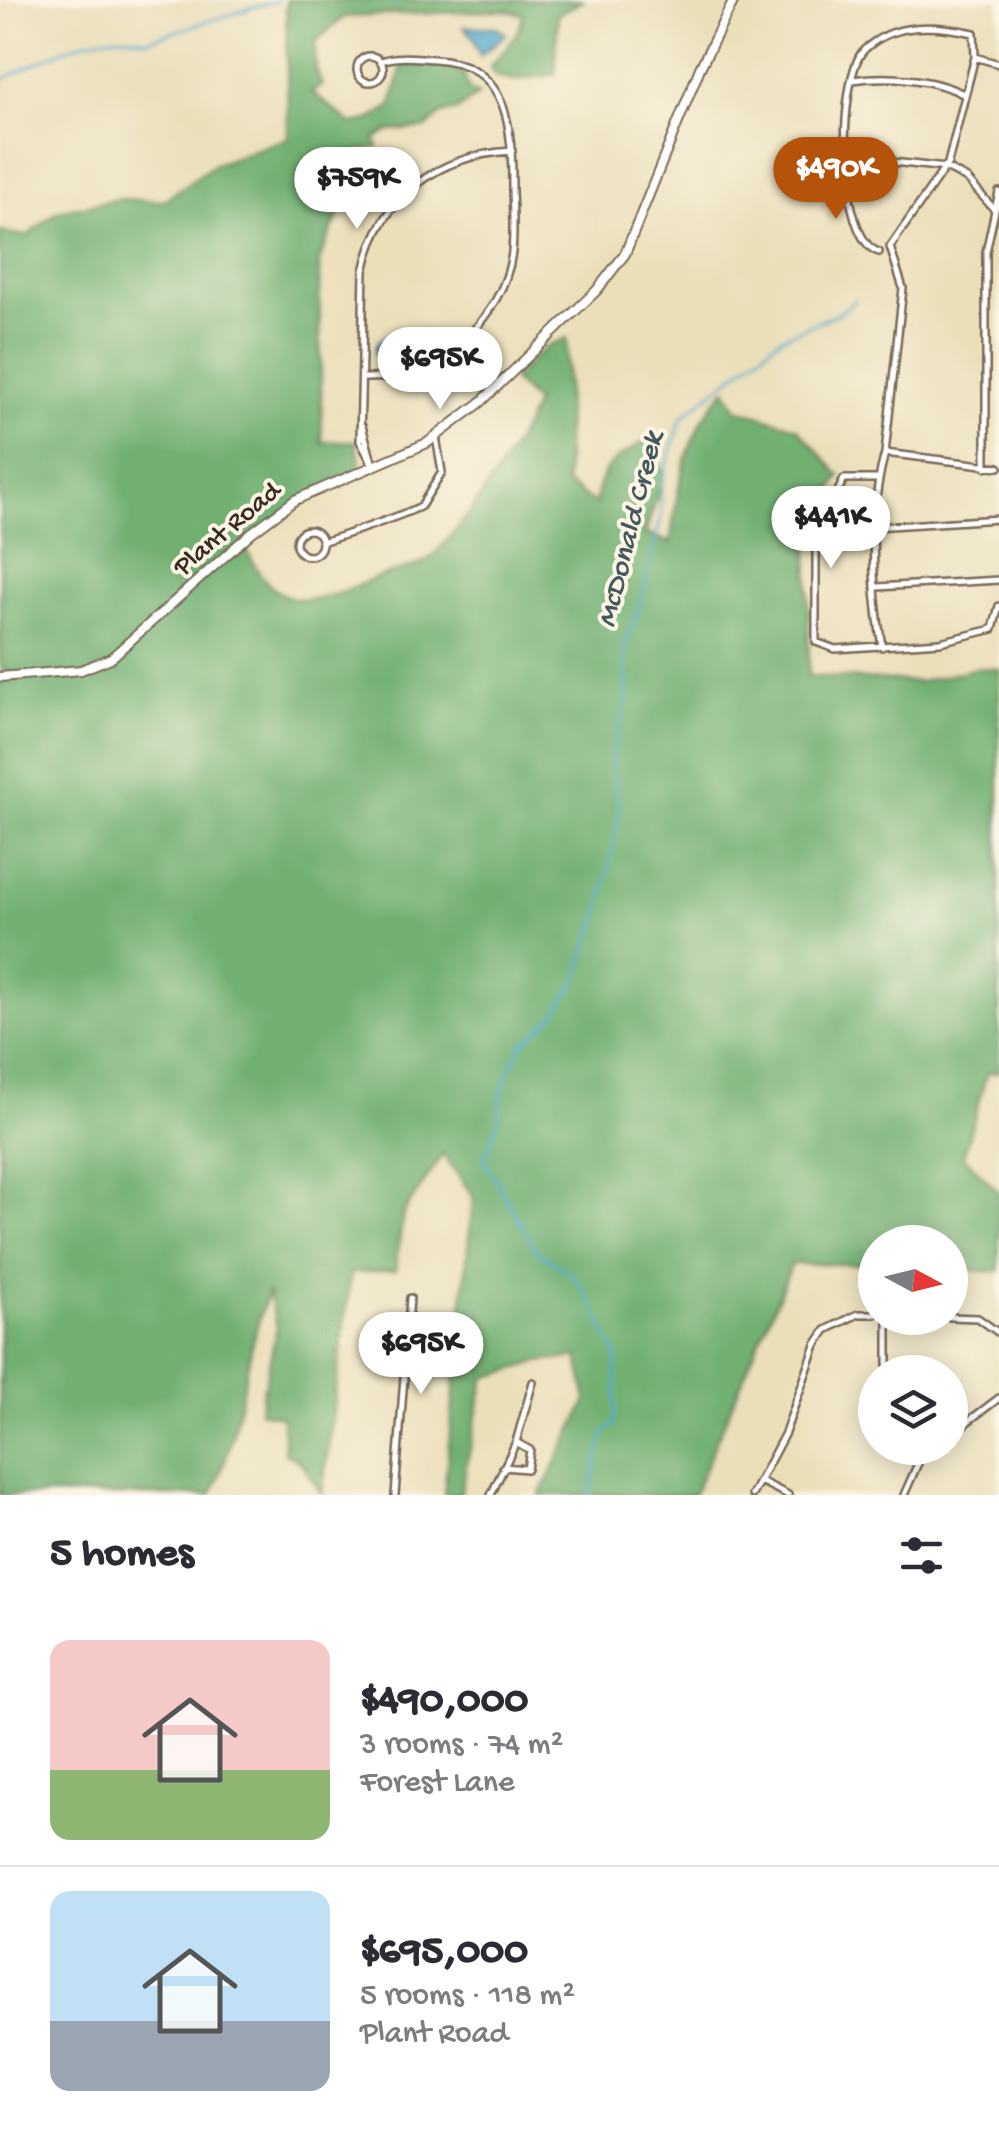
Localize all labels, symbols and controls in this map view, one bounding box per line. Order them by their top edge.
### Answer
pin: $490K [766,137,906,222]
pin: $759K [287,147,427,232]
text: $490K [795,150,877,188]
text: $759K [316,160,398,198]
pin: $695K [370,327,510,412]
text: $695K [399,340,481,378]
water label: McDonald Creek [591,426,674,631]
street label: Plant Road [167,474,290,585]
pin: $441K [761,486,901,571]
text: $441K [793,499,869,537]
north arrow [858,1225,968,1335]
map controls [858,1225,968,1465]
pin: $695K [351,1312,491,1397]
text: $695K [380,1325,462,1363]
button: layers [858,1355,968,1465]
icon: filters [894,1528,949,1583]
text: 5 homes [50,1531,193,1580]
text: $490,000 [360,1678,528,1727]
icon: home [130,1680,250,1800]
text: 3 rooms · 74 m² [360,1727,563,1765]
text: Forest Lane [360,1765,514,1803]
text: $695,000 [360,1929,528,1978]
icon: home [130,1931,250,2051]
text: 5 rooms · 118 m² [360,1978,575,2016]
text: Plant Road [360,2016,508,2054]

